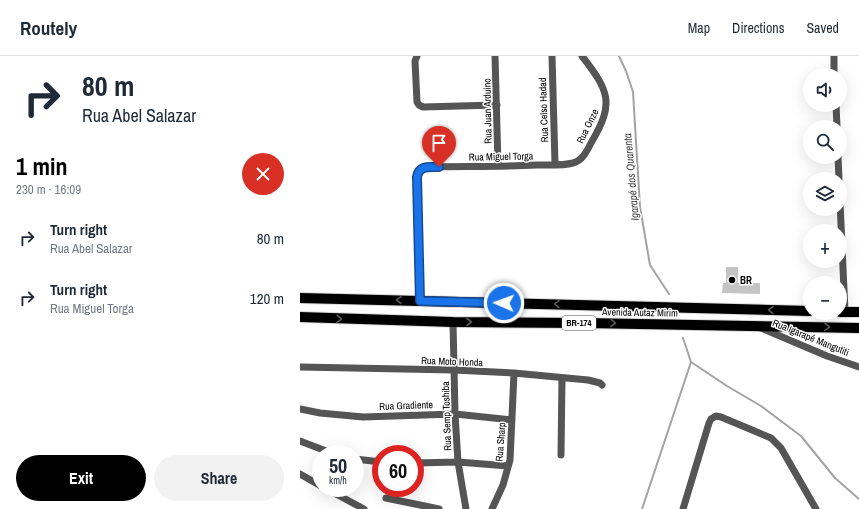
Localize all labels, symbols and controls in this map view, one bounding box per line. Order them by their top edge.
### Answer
text: Routely [20,15,77,41]
text: Map [688,19,710,37]
text: Directions [732,19,784,37]
text: Saved [806,19,839,37]
text: 80 m [82,67,134,105]
map controls [803,68,847,320]
button: sound [803,68,847,112]
icon: right [16,72,68,124]
street label: Rua Celso Hadad [536,77,551,143]
street label: Rua Juan Arduino [480,78,495,144]
text: Rua Abel Salazar [82,103,196,128]
street label: Rua Onze [574,106,602,146]
button: search [803,120,847,164]
pin [422,126,456,167]
icon: arrive [428,132,450,154]
water label: Igarapé dos Quarenta [620,133,642,221]
street label: Rua Miguel Torga [469,149,534,164]
text: 1 min [16,150,67,182]
button: close [242,153,284,195]
button: layers [803,172,847,216]
text: 230 m · 16:09 [16,181,81,198]
text: Turn right [50,219,107,240]
button: + [803,224,847,268]
icon: right [16,227,38,249]
text: 80 m [257,228,284,249]
text: Rua Abel Salazar [50,240,132,257]
place label: BR [740,274,752,287]
marker: BR [727,275,737,285]
button: − [803,276,847,320]
text: Turn right [50,279,107,300]
position arrow [483,282,525,324]
icon: right [16,287,38,309]
text: 120 m [250,288,284,309]
one-way arrow [396,296,402,304]
text: Rua Miguel Torga [50,300,134,317]
one-way arrow [554,300,560,309]
street label: Avenida Autaz Mirim [601,305,678,320]
one-way arrow [768,306,774,314]
one-way arrow [336,314,342,323]
road number: BR-174 [562,316,596,330]
street label: Rua Igarapé Mangutiti [771,316,851,359]
one-way arrow [466,318,472,326]
one-way arrow [610,319,616,327]
one-way arrow [824,323,830,331]
street label: Rua Moto Honda [421,354,484,369]
street label: Rua Semp Toshiba [439,381,454,451]
street label: Rua Gradiente [379,398,434,413]
street label: Rua Sharp [493,422,508,462]
speed limit sign: 60 [372,445,424,497]
text: 50 [329,452,347,479]
button: Exit [16,455,146,501]
button: Share [154,455,284,501]
text: km/h [329,474,347,487]

